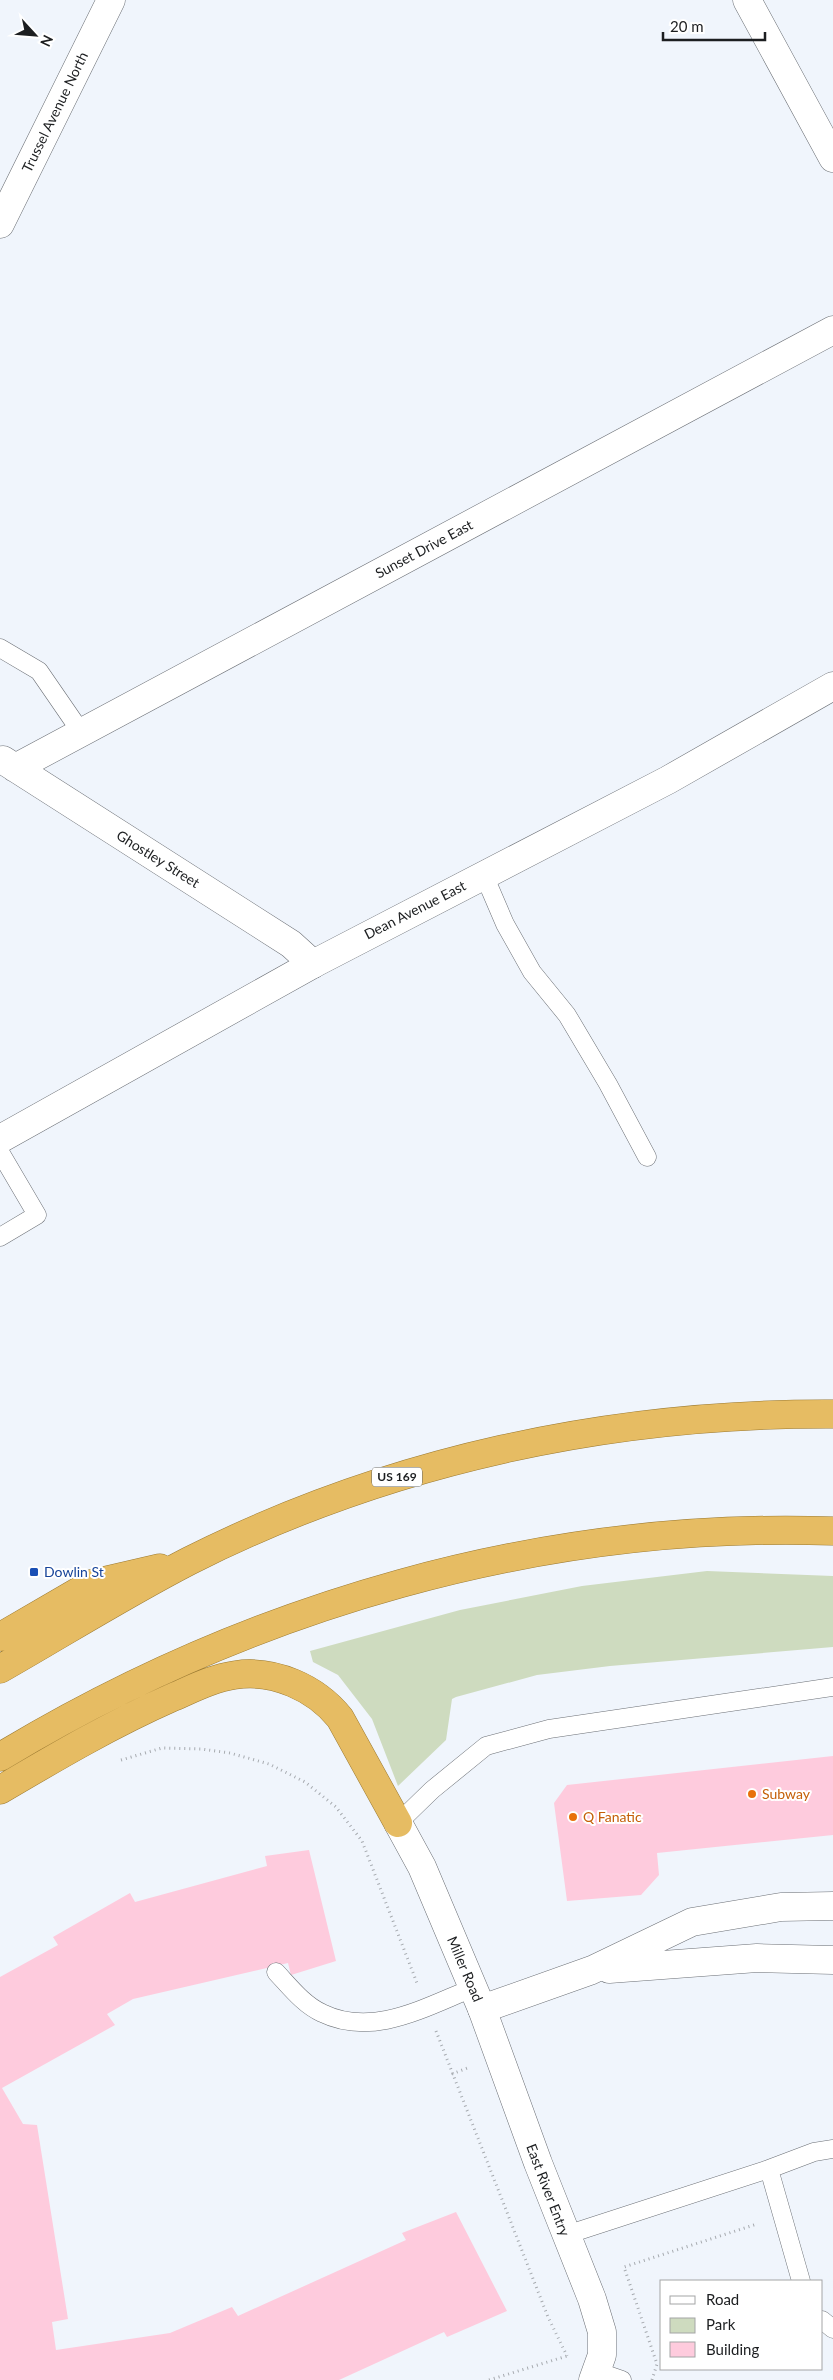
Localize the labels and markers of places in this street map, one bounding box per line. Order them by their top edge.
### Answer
place label: Dowlin St [44,1563,104,1580]
marker: Dowlin St [28,1566,40,1578]
place label: Subway [762,1785,811,1802]
marker: Subway [746,1788,758,1800]
place label: Q Fanatic [583,1808,642,1825]
marker: Q Fanatic [567,1811,579,1823]

